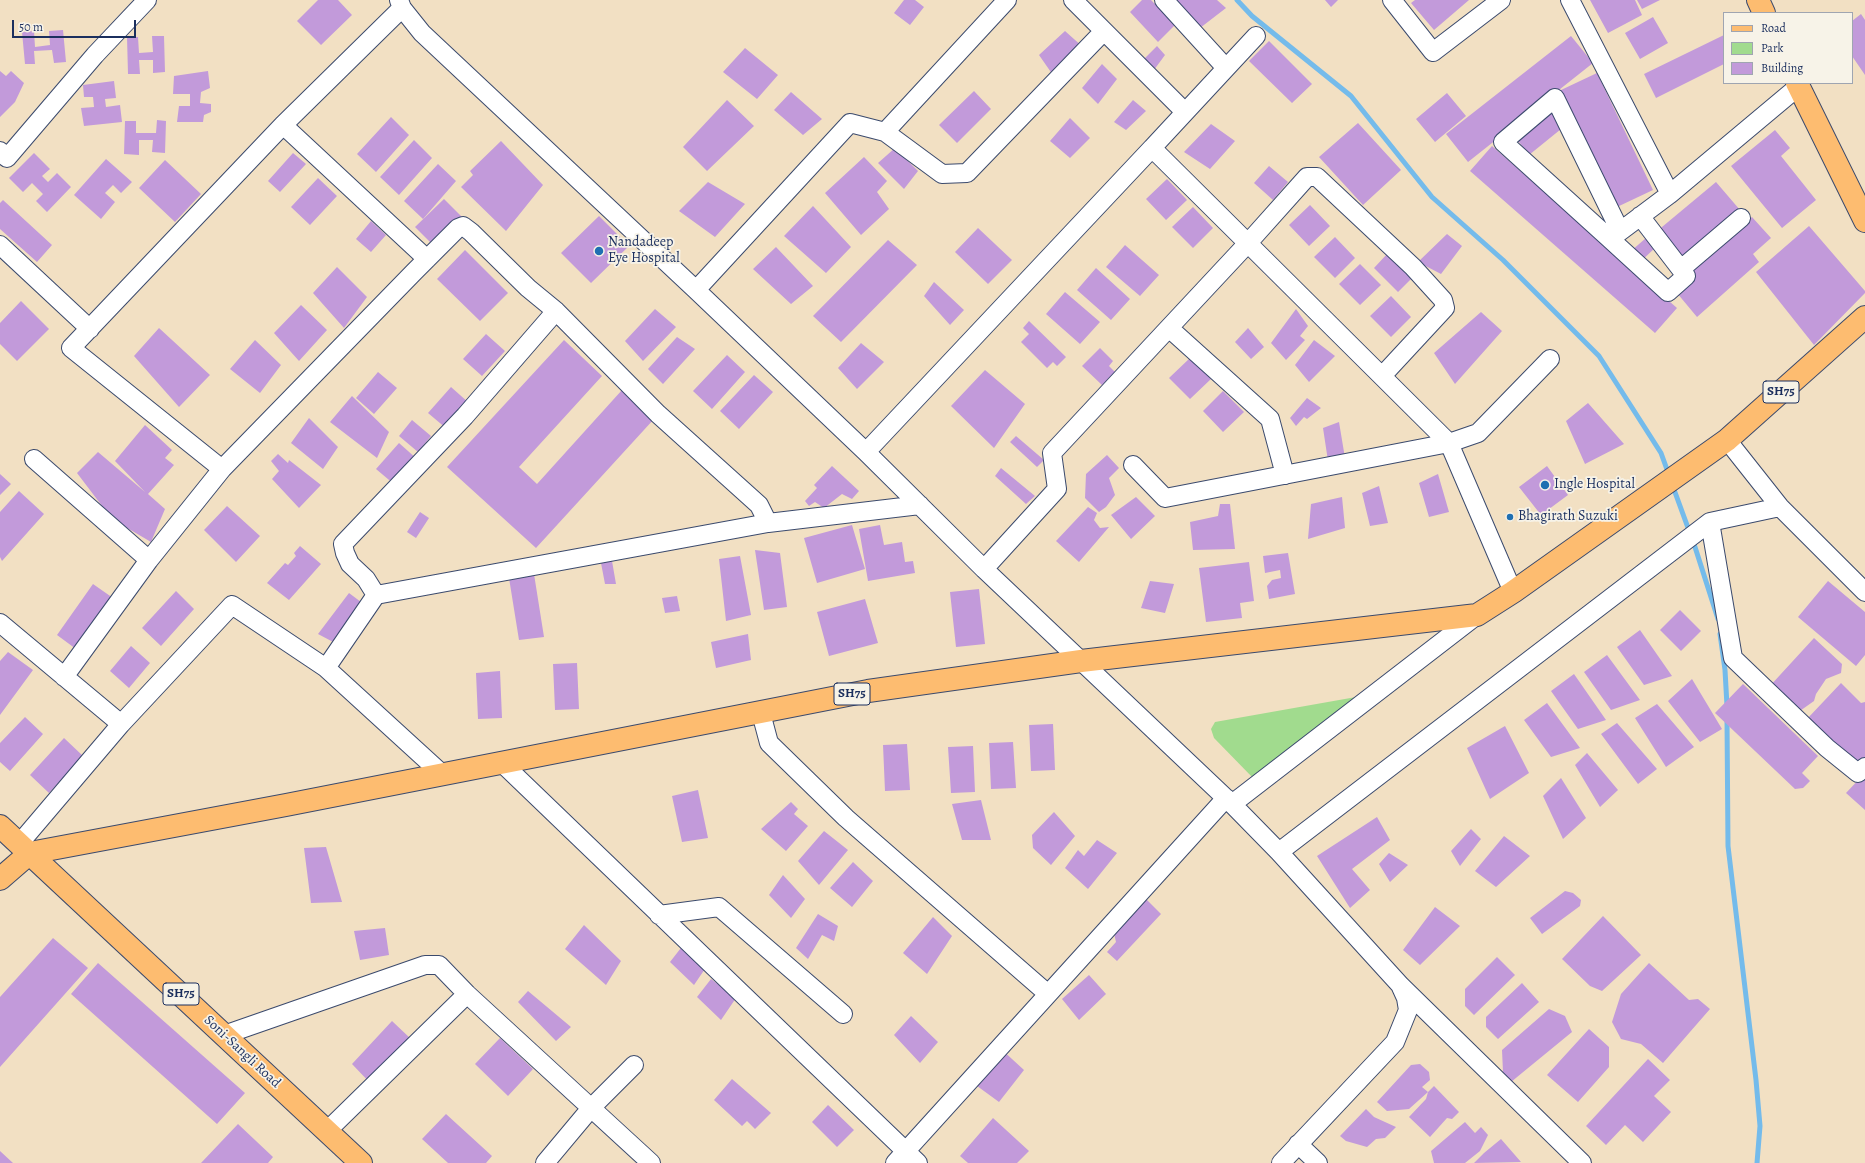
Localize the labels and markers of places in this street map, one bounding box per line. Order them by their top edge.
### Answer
place label: Nandadeep Eye Hospital [608,235,680,268]
marker: Nandadeep Eye Hospital [593,245,605,257]
place label: Ingle Hospital [1554,477,1635,493]
marker: Ingle Hospital [1539,479,1551,491]
place label: Bhagirath Suzuki [1518,509,1618,525]
marker: Bhagirath Suzuki [1505,512,1515,522]

